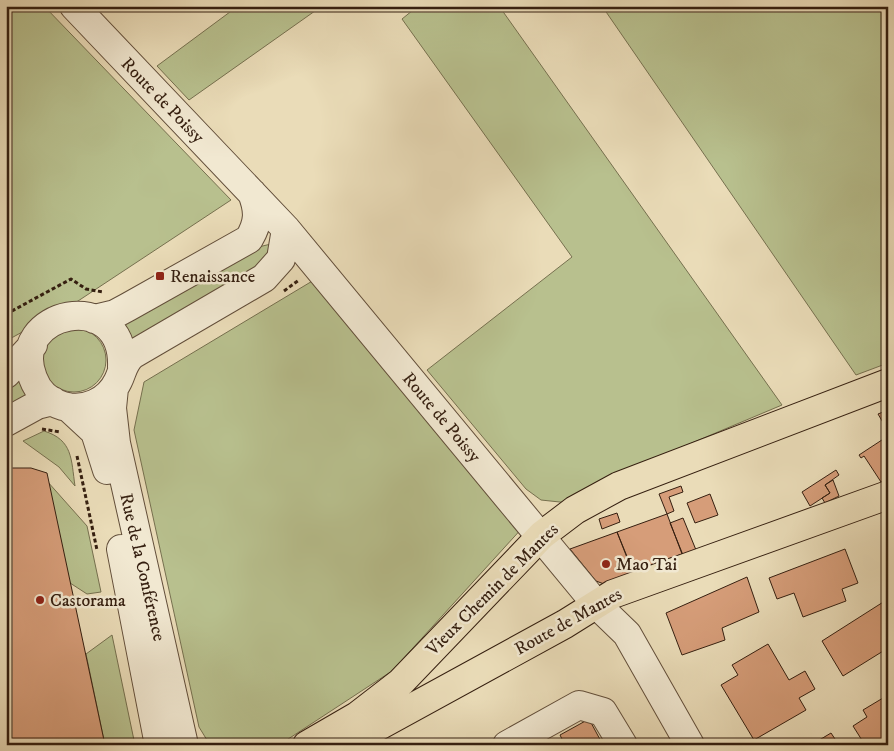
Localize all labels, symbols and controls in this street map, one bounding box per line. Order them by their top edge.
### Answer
street label: Route de Poissy [116,53,209,149]
place label: Renaissance [170,266,255,288]
marker: Renaissance [154,270,166,282]
street label: Route de Poissy [397,368,486,467]
street label: Rue de la Conférence [114,491,170,643]
street label: Vieux Chemin de Mantes [421,519,563,661]
place label: Mao Tai [616,554,677,576]
marker: Mao Tai [600,558,612,570]
street label: Route de Mantes [511,583,626,660]
place label: Castorama [50,590,126,612]
marker: Castorama [34,594,46,606]

